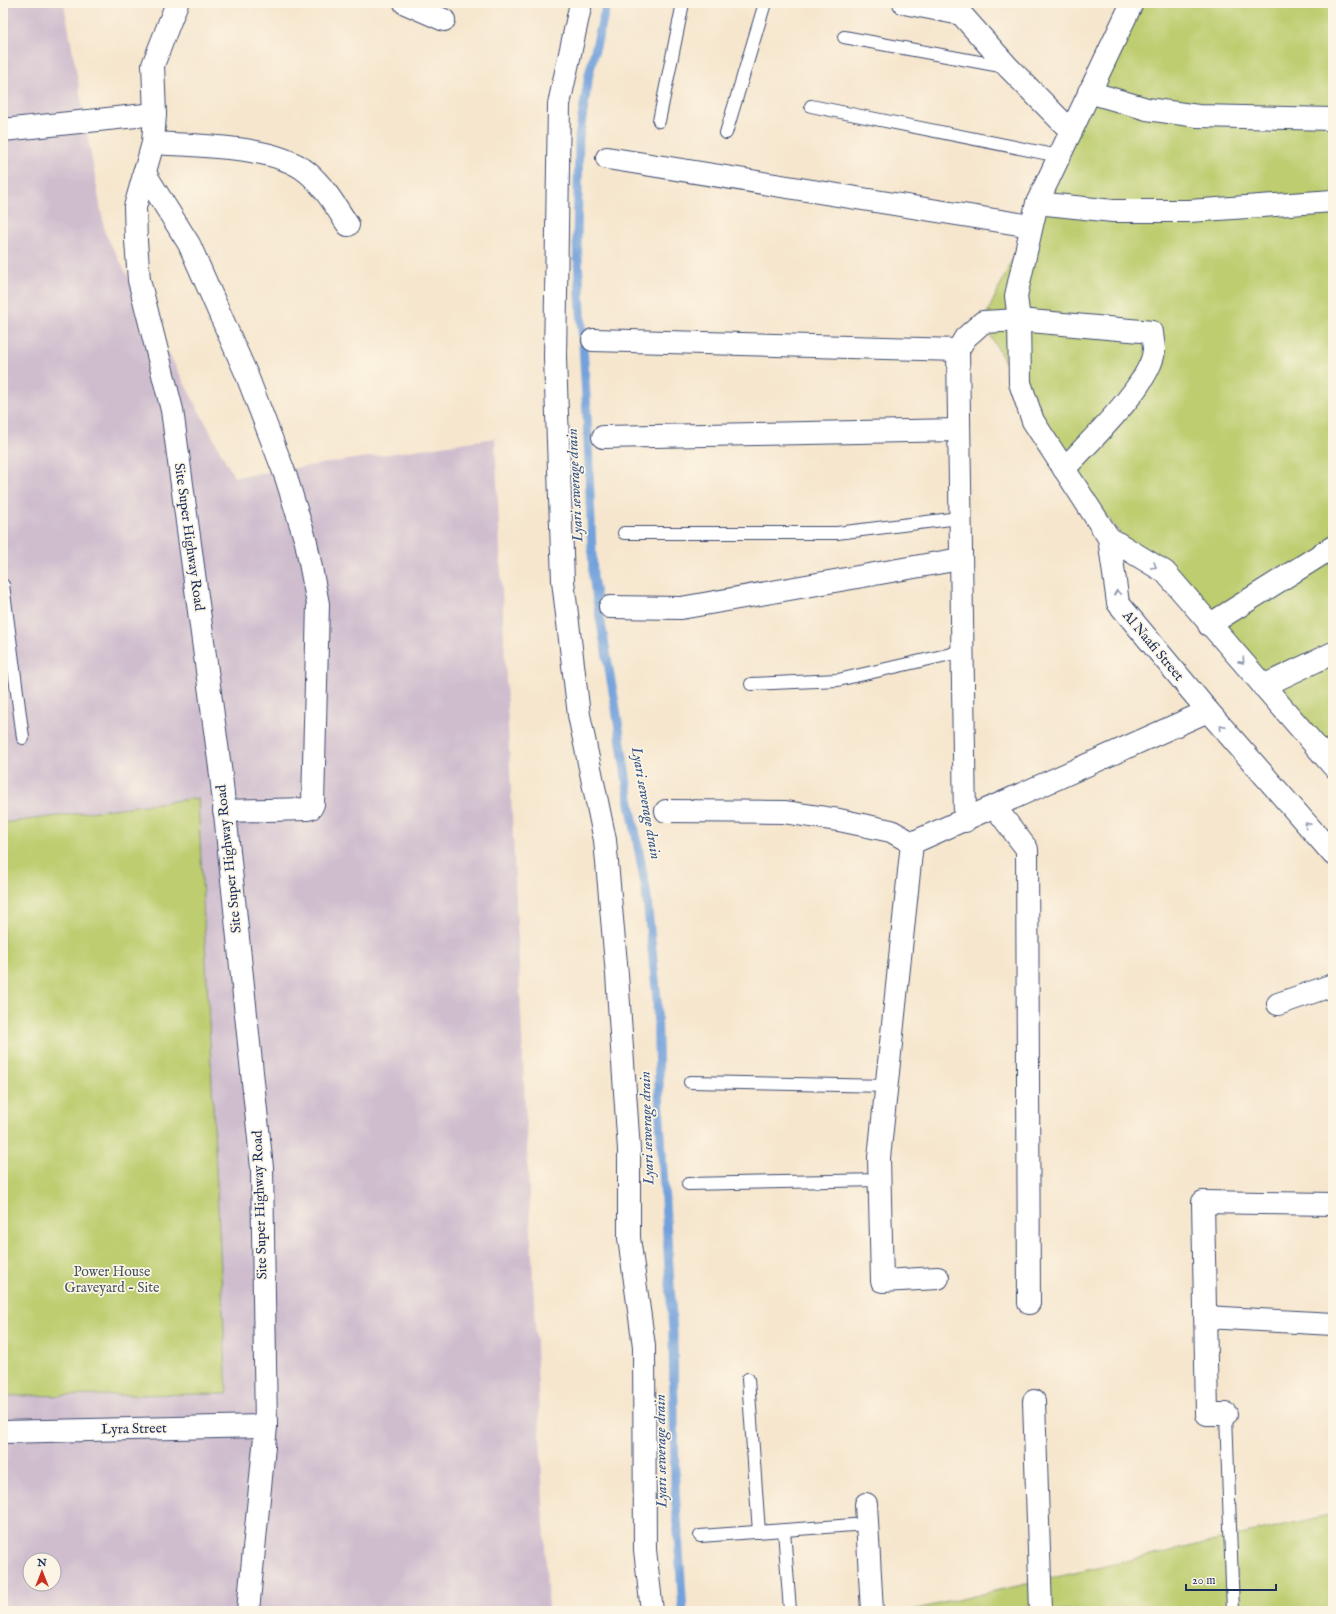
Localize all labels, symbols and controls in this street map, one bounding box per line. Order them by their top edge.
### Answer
water label: Lyari sewerage drain [563,428,589,543]
street label: Site Super Highway Road [170,462,208,613]
one-way arrow [1150,561,1157,568]
one-way arrow [1113,590,1122,596]
street label: Al Naafi Street [1118,606,1188,685]
one-way arrow [1237,657,1244,664]
one-way arrow [1219,724,1226,732]
water label: Lyari sewerage drain [626,744,665,861]
street label: Site Super Highway Road [212,783,246,934]
one-way arrow [1305,822,1312,830]
water label: Lyari sewerage drain [636,1071,660,1186]
street label: Site Super Highway Road [248,1130,272,1280]
park label: Power House Graveyard - Site [65,1263,160,1297]
water label: Lyari sewerage drain [651,1394,673,1509]
street label: Lyra Street [101,1419,167,1439]
north arrow [22,1552,62,1592]
text: N [36,1556,47,1570]
scale bar [1186,1566,1276,1592]
text: 20 m [1192,1573,1215,1588]

